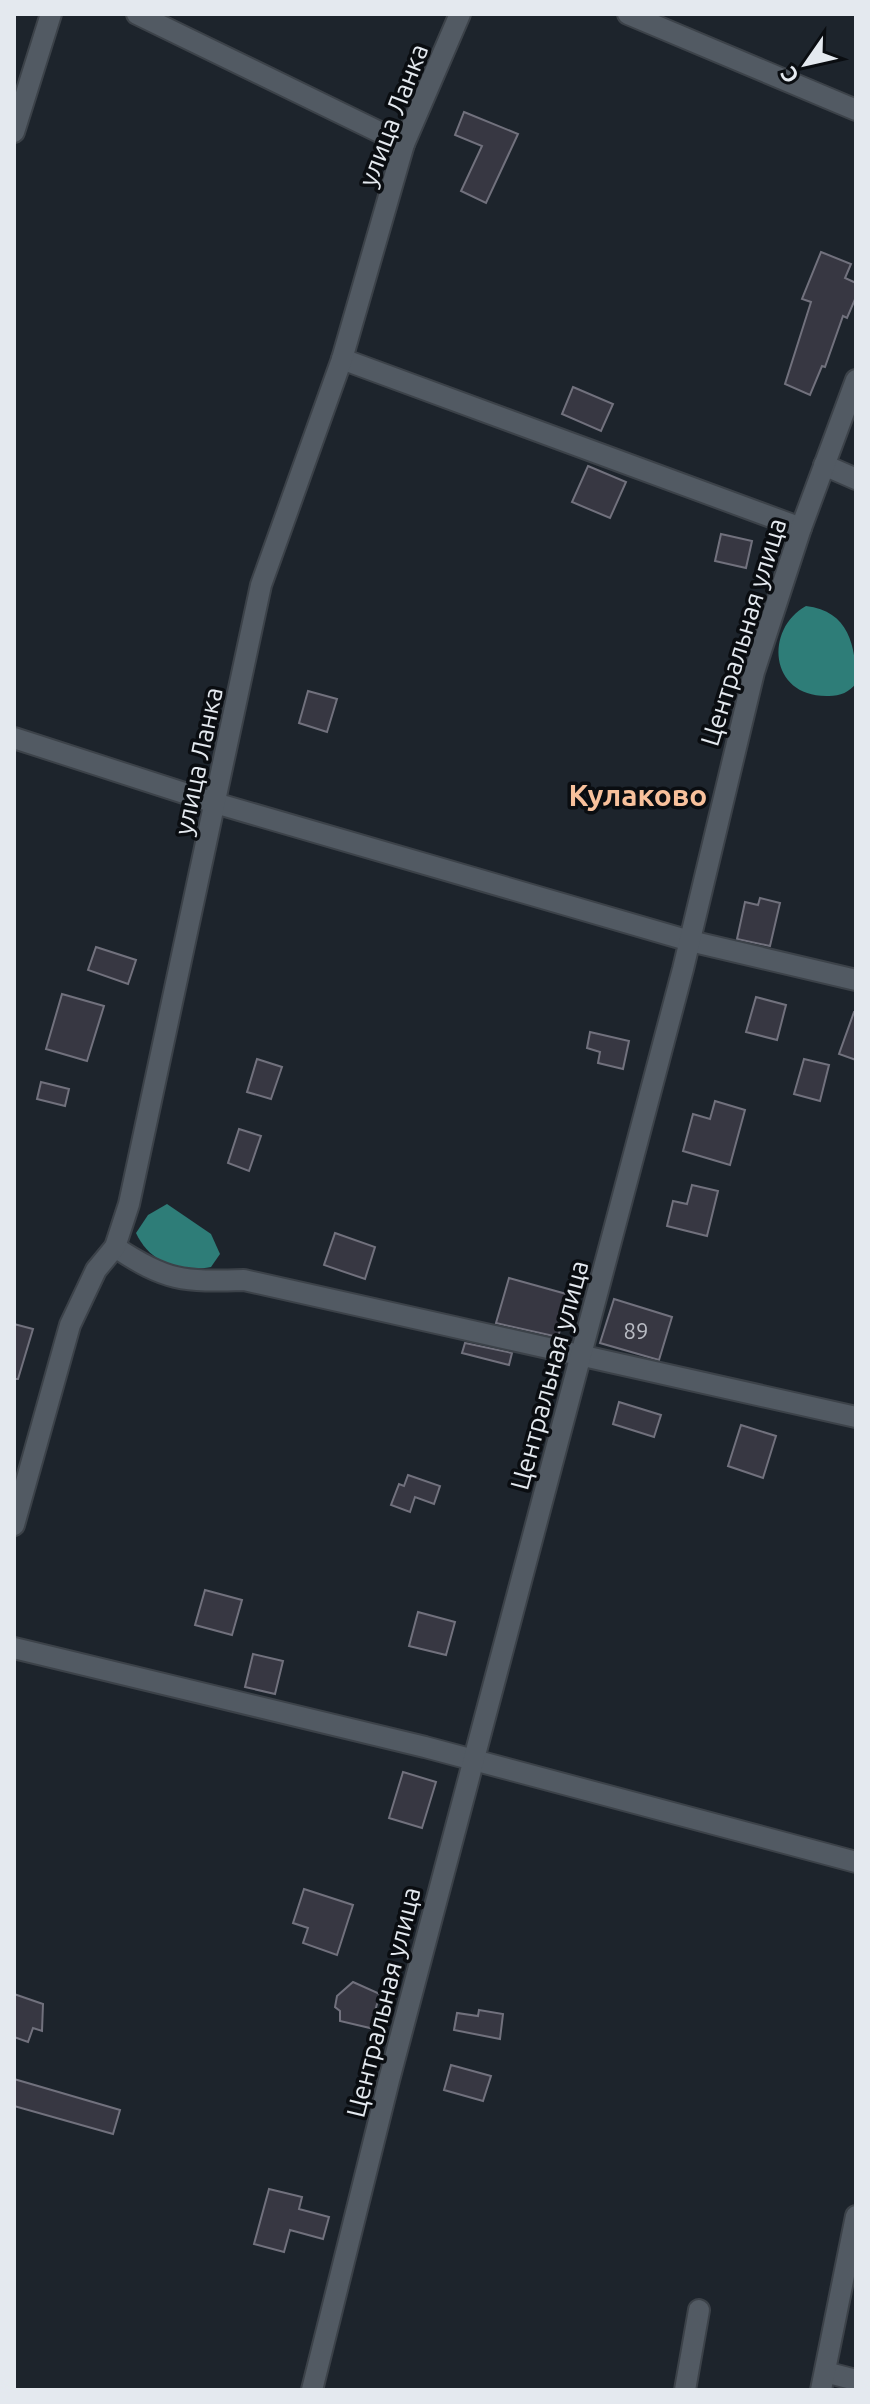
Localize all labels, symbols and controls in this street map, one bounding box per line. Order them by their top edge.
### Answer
north arrow [766,24,846,104]
street label: улица Ланка [353,40,433,190]
text: С [775,63,803,88]
street label: Центральная улица [695,515,791,749]
street label: улица Ланка [168,684,228,838]
district label: Кулаково [569,778,707,812]
street label: Центральная улица [504,1257,594,1493]
house number: 89 [624,1318,648,1343]
street label: Центральная улица [340,1884,426,2120]

